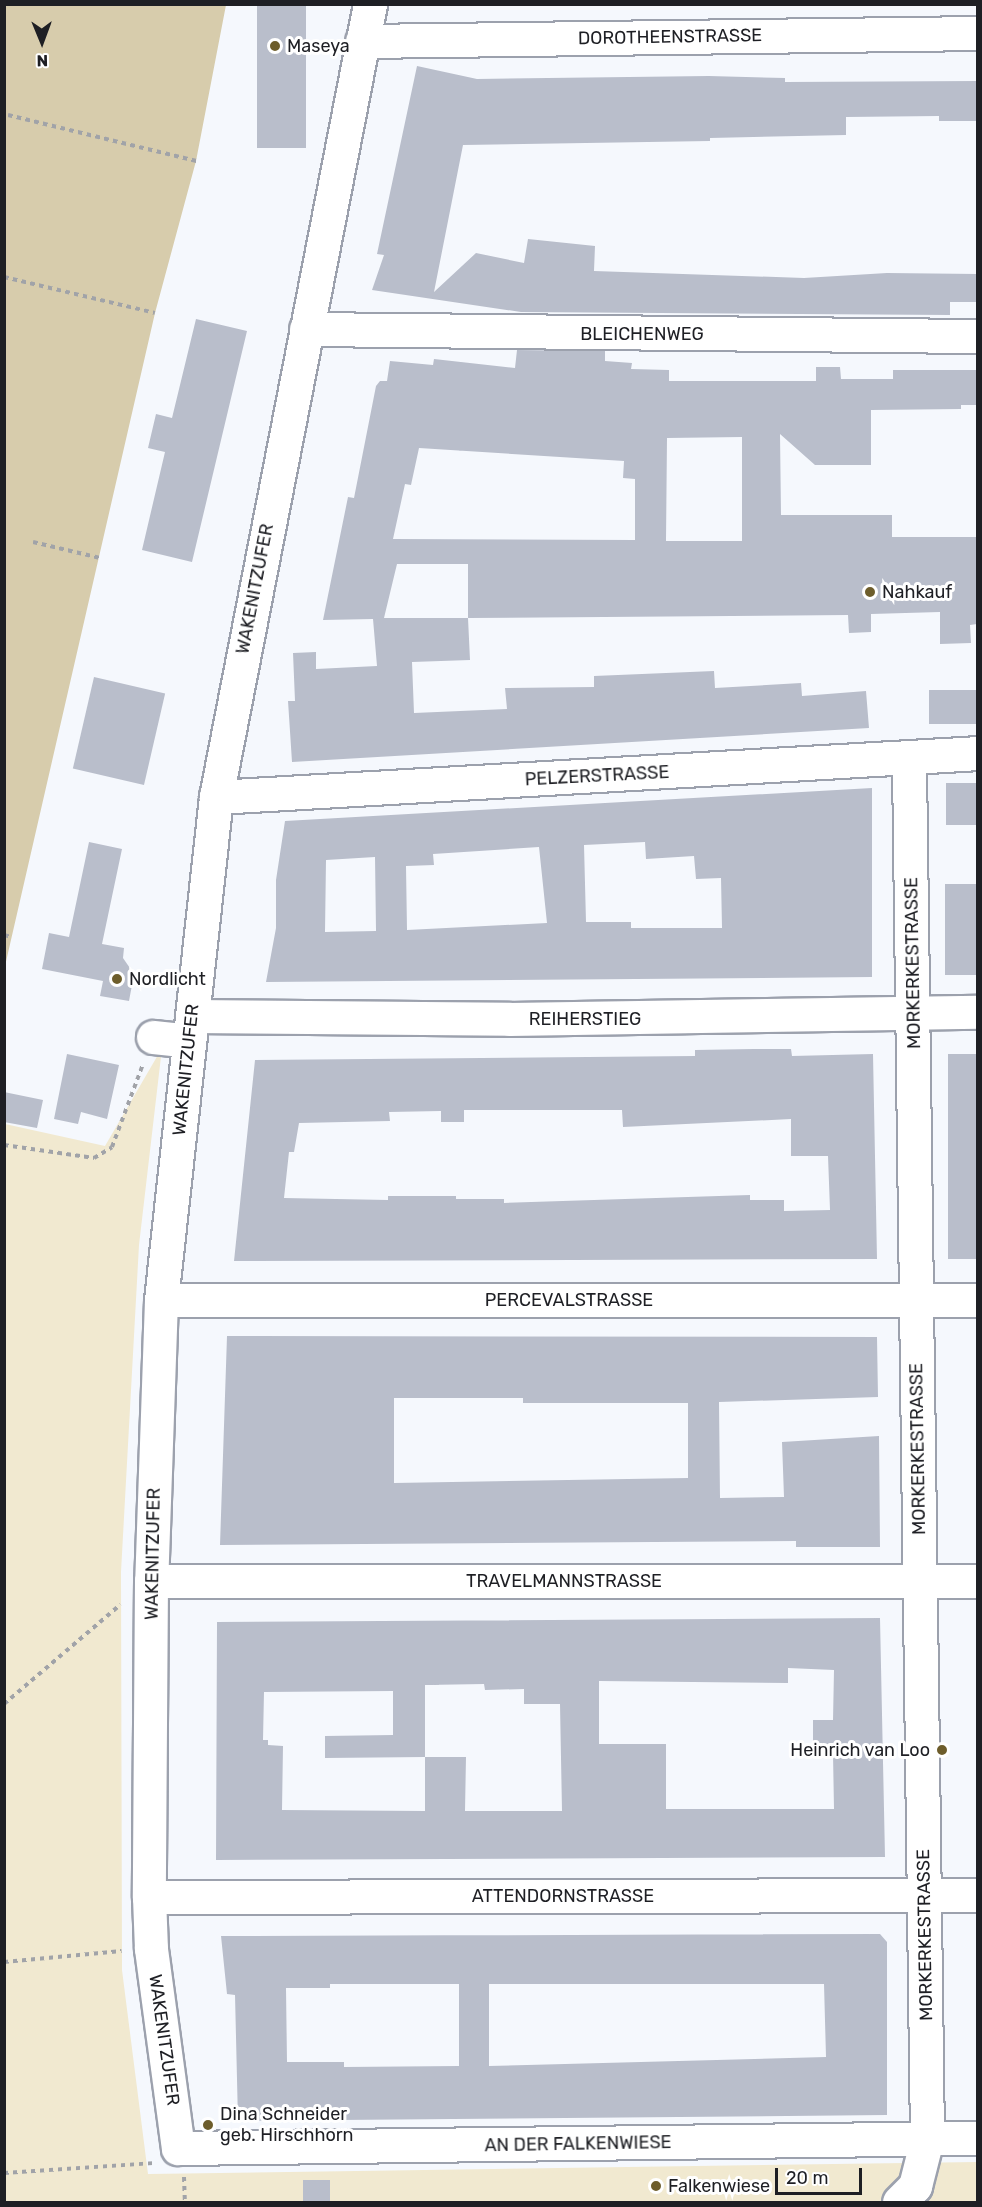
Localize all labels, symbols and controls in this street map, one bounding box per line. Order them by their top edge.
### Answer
north arrow [12,12,72,72]
street label: DOROTHEENSTRASSE [578,25,762,49]
place label: Maseya [287,35,350,57]
marker: Maseya [268,39,282,53]
text: N [36,51,48,70]
street label: BLEICHENWEG [580,323,704,345]
street label: WAKENITZUFER [232,522,278,656]
place label: Nahkauf [882,581,952,603]
marker: Nahkauf [863,585,877,599]
street label: PELZERSTRASSE [524,761,670,791]
street label: MORKERKESTRASSE [901,877,925,1049]
place label: Nordlicht [129,968,206,990]
marker: Nordlicht [110,972,124,986]
street label: WAKENITZUFER [168,1003,204,1137]
street label: REIHERSTIEG [529,1008,641,1030]
street label: PERCEVALSTRASSE [485,1289,653,1311]
street label: MORKERKESTRASSE [906,1363,930,1535]
street label: WAKENITZUFER [141,1488,165,1620]
street label: TRAVELMANNSTRASSE [466,1570,662,1592]
place label: Heinrich van Loo [790,1739,930,1761]
marker: Heinrich van Loo [935,1743,949,1757]
street label: MORKERKESTRASSE [913,1849,937,2021]
street label: ATTENDORNSTRASSE [472,1885,654,1907]
street label: WAKENITZUFER [144,1973,184,2107]
place label: Dina Schneider geb. Hirschhorn [220,2104,353,2146]
marker: Dina Schneider geb. Hirschhorn [201,2118,215,2132]
street label: AN DER FALKENWIESE [484,2132,672,2156]
scale bar [778,2156,865,2194]
text: 20 m [786,2167,828,2189]
place label: Falkenwiese [668,2175,770,2197]
marker: Falkenwiese [649,2179,663,2193]

